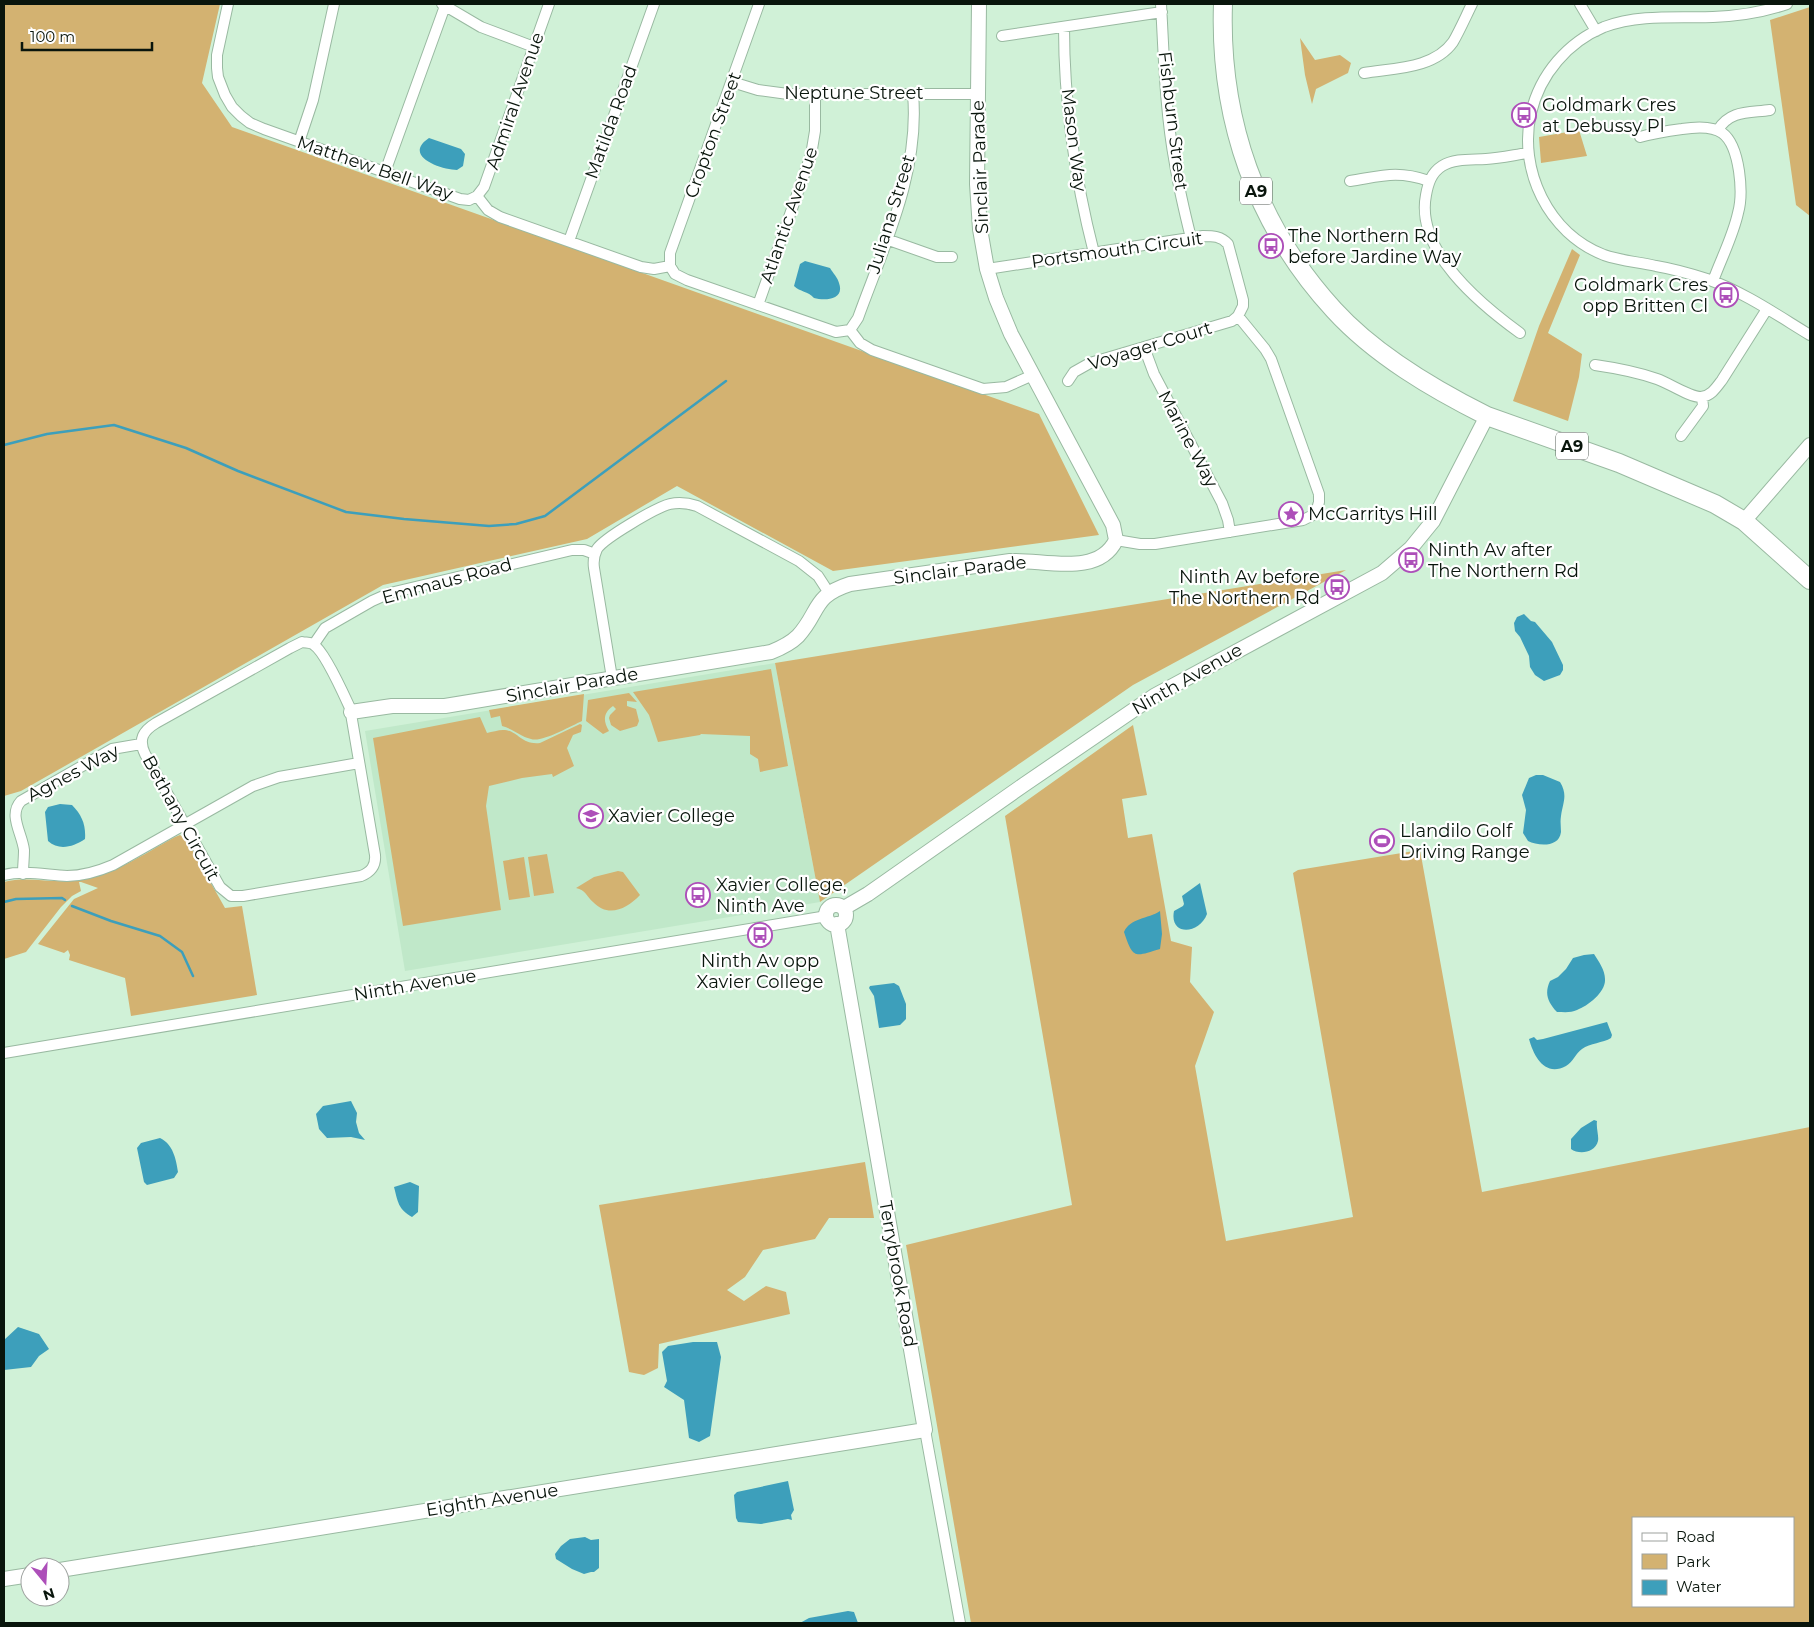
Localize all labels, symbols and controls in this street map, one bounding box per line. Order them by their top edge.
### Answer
scale bar [22,20,152,52]
text: 100 m [30,27,75,46]
street label: Admiral Avenue [481,29,549,172]
street label: Fishburn Street [1154,50,1192,192]
street label: Matilda Road [580,62,642,182]
street label: Cropton Street [680,69,746,201]
street label: Neptune Street [784,82,924,104]
street label: Mason Way [1057,87,1091,193]
place label: Goldmark Cres at Debussy Pl [1542,94,1676,137]
street label: Sinclair Parade [967,100,993,234]
bus stop icon: Goldmark Cres at Debussy Pl [1511,102,1537,128]
street label: Matthew Bell Way [294,131,456,205]
street label: Atlantic Avenue [755,144,823,286]
street label: Juliana Street [862,152,920,277]
road number: A9 [1240,178,1272,205]
place label: The Northern Rd before Jardine Way [1288,225,1462,268]
street label: Portsmouth Circuit [1030,227,1204,273]
bus stop icon: The Northern Rd before Jardine Way [1258,233,1284,259]
place label: Goldmark Cres opp Britten Cl [1574,274,1708,317]
bus stop icon: Goldmark Cres opp Britten Cl [1713,282,1739,308]
street label: Voyager Court [1085,317,1215,375]
street label: Marine Way [1153,387,1223,491]
road number: A9 [1556,432,1588,460]
place icon: McGarritys Hill [1278,501,1304,527]
place label: McGarritys Hill [1308,503,1438,525]
place label: Ninth Av after The Northern Rd [1428,539,1579,582]
bus stop icon: Ninth Av after The Northern Rd [1398,547,1424,573]
street label: Sinclair Parade [892,551,1028,589]
street label: Emmaus Road [380,553,514,609]
place label: Ninth Av before The Northern Rd [1169,566,1320,609]
bus stop icon: Ninth Av before The Northern Rd [1324,574,1350,600]
street label: Ninth Avenue [1128,638,1246,719]
street label: Sinclair Parade [504,663,640,707]
street label: Agnes Way [23,740,123,806]
street label: Bethany Circuit [138,752,224,884]
school or university icon: Xavier College [578,803,604,829]
place label: Xavier College [608,805,735,827]
place label: Llandilo Golf Driving Range [1400,820,1530,863]
sports icon: Llandilo Golf Driving Range [1369,828,1395,854]
place label: Xavier College, Ninth Ave [716,874,847,917]
bus stop icon: Xavier College, Ninth Ave [685,882,711,908]
bus stop icon: Ninth Av opp Xavier College [747,922,773,948]
place label: Ninth Av opp Xavier College [697,950,824,993]
street label: Ninth Avenue [352,964,478,1006]
street label: Terrybrook Road [874,1199,922,1349]
street label: Eighth Avenue [424,1479,560,1521]
legend [1632,1517,1794,1607]
text: Road [1676,1527,1715,1546]
text: Park [1676,1552,1710,1571]
north arrow [20,1557,70,1607]
text: Water [1676,1577,1722,1596]
text: N [41,1584,57,1605]

